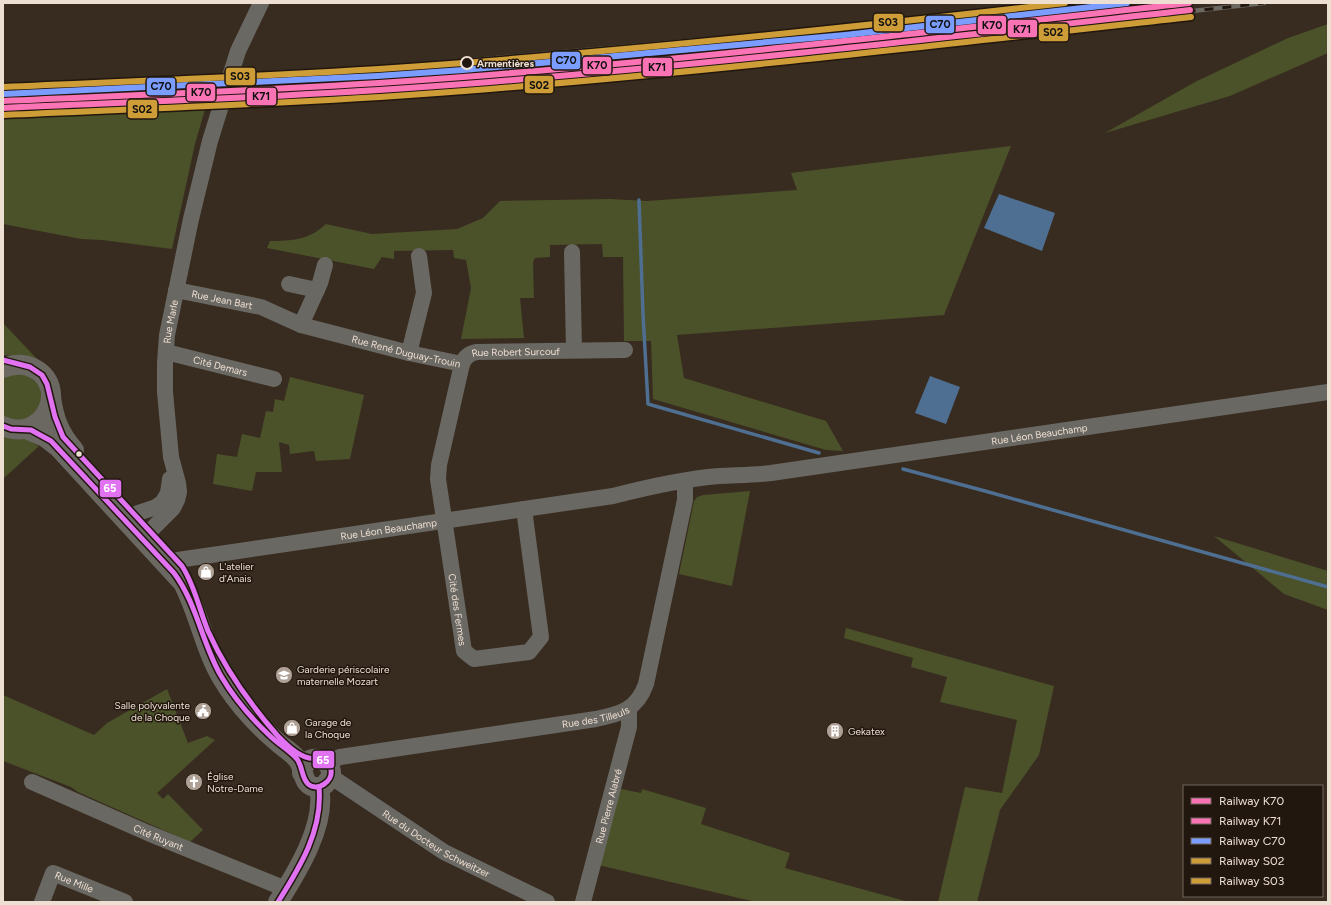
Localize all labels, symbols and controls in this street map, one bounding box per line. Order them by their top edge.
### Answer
line badge: S03 [873,13,904,32]
line badge: C70 [925,15,955,34]
line badge: K70 [977,15,1007,35]
text: S03 [878,16,898,29]
text: C70 [929,18,951,31]
text: K70 [982,19,1002,32]
line badge: K71 [1007,19,1038,38]
text: K71 [1013,23,1031,36]
line badge: S02 [1038,23,1069,42]
text: S02 [1043,26,1063,39]
line badge: C70 [551,51,581,70]
text: C70 [555,54,577,67]
marker: Armentières [460,56,474,70]
line badge: K70 [582,56,612,75]
place label: Armentières [477,57,534,70]
line badge: K71 [642,57,673,77]
text: K70 [587,59,607,72]
text: K71 [648,61,666,74]
line badge: S03 [225,67,256,86]
text: S03 [230,70,250,83]
line badge: S02 [524,75,554,94]
line badge: C70 [146,77,176,96]
text: S02 [529,79,549,92]
text: C70 [150,80,172,93]
line badge: K70 [186,83,216,102]
text: K70 [191,86,211,99]
line badge: K71 [246,87,277,106]
text: K71 [252,90,270,103]
line badge: S02 [127,99,158,119]
text: S02 [132,103,152,116]
street label: Rue Jean Bart [190,287,254,312]
street label: Rue Marle [160,298,181,344]
street label: Rue René Duguay-Trouin [350,332,462,371]
street label: Rue Robert Surcouf [470,345,560,360]
street label: Cité Demars [192,353,249,379]
street label: Rue Léon Beauchamp [990,421,1088,448]
unlabelled marker [74,449,84,459]
line badge: 65 [99,479,122,498]
text: 65 [104,482,116,495]
street label: Rue Léon Beauchamp [340,516,438,543]
place label: L'atelier d'Anais [219,560,254,585]
shop icon: L'atelier d'Anais [196,562,216,582]
street label: Cité des Fermes [445,573,469,647]
place label: Garderie périscolaire maternelle Mozart [297,663,390,688]
school or university icon: Garderie périscolaire maternelle Mozart [274,665,294,685]
place label: Salle polyvalente de la Choque [115,699,191,724]
public building icon: Salle polyvalente de la Choque [193,701,213,721]
street label: Rue des Tilleuls [561,703,632,731]
place label: Garage de la Choque [305,716,352,741]
shop icon: Garage de la Choque [282,718,302,738]
building icon: Gekatex [825,721,845,741]
place label: Gekatex [848,725,885,738]
line badge: 65 [312,750,335,769]
text: 65 [317,754,329,767]
street label: Rue Pierre Alabré [593,767,625,845]
place label: Église Notre-Dame [207,770,264,795]
church icon: Église Notre-Dame [184,772,204,792]
legend [1183,785,1323,897]
text: Railway K70 [1219,794,1284,808]
street label: Rue du Docteur Schweitzer [380,807,492,881]
text: Railway K71 [1219,814,1281,828]
street label: Cité Ruyant [131,821,185,854]
text: Railway C70 [1219,834,1286,848]
text: Railway S02 [1219,854,1284,868]
street label: Rue Mille [53,868,96,896]
text: Railway S03 [1219,874,1284,888]

